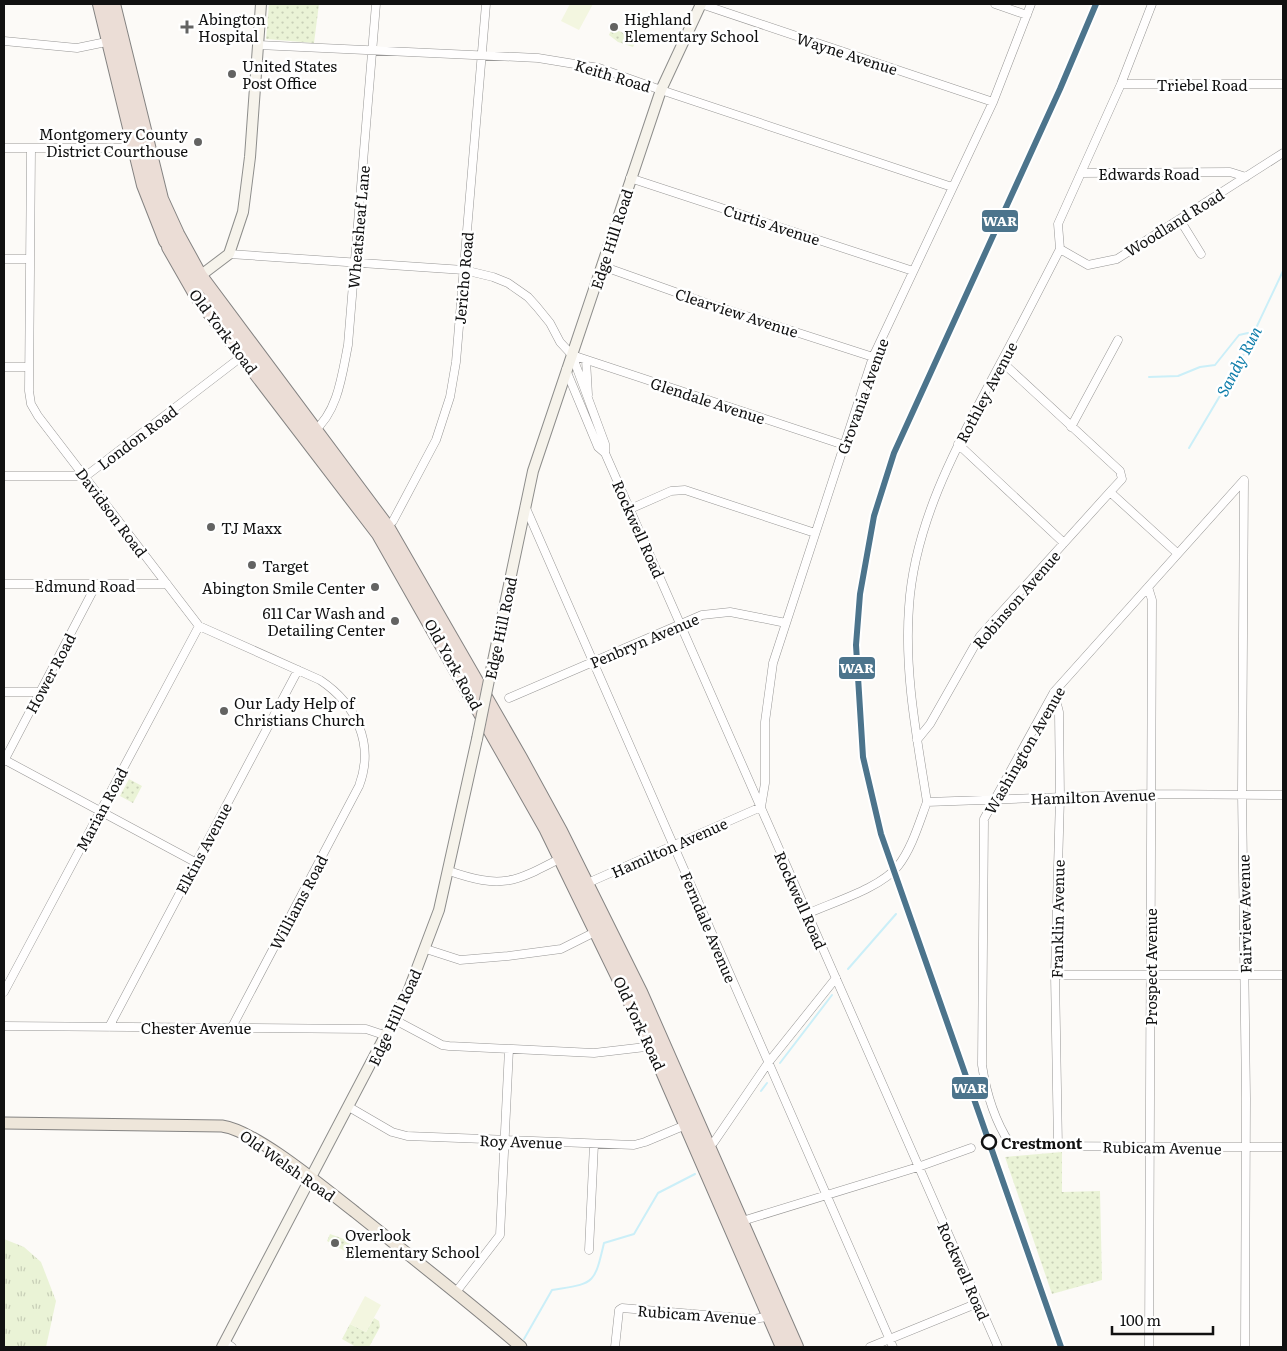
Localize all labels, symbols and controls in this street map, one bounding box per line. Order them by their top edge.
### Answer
place label: Abington Hospital [198,7,266,47]
place label: Highland Elementary School [624,7,759,47]
marker: Abington Hospital [180,20,194,34]
marker: Highland Elementary School [608,21,620,33]
street label: Wayne Avenue [793,26,901,80]
street label: Keith Road [572,52,654,98]
place label: United States Post Office [242,54,337,94]
marker: United States Post Office [226,68,238,80]
street label: Triebel Road [1156,73,1248,96]
place label: Montgomery County District Courthouse [39,122,188,162]
marker: Montgomery County District Courthouse [192,136,204,148]
street label: Edwards Road [1098,162,1200,185]
street label: Wheatsheaf Lane [341,164,375,290]
street label: Woodland Road [1120,182,1228,262]
street label: Edge Hill Road [584,186,638,292]
street label: Curtis Avenue [721,198,823,251]
line badge: WAR [981,209,1019,233]
text: WAR [982,210,1018,230]
street label: Jericho Road [447,231,479,325]
street label: Clearview Avenue [673,281,802,343]
street label: Old York Road [184,284,264,378]
water label: Sandy Run [1209,321,1267,400]
street label: Grovania Avenue [830,335,894,457]
street label: Rothley Avenue [950,337,1022,447]
street label: Glendale Avenue [648,371,768,429]
street label: London Road [92,399,182,475]
street label: Davidson Road [71,462,153,562]
street label: Rockwell Road [607,476,671,582]
place label: TJ Maxx [221,516,282,539]
marker: TJ Maxx [205,521,217,533]
street label: Robinson Avenue [967,545,1065,653]
place label: Target [262,554,309,577]
marker: Target [246,559,258,571]
street label: Edmund Road [35,574,135,597]
street label: Edge Hill Road [478,574,522,682]
place label: Abington Smile Center [202,576,365,599]
marker: Abington Smile Center [369,581,381,593]
place label: 611 Car Wash and Detailing Center [263,601,385,641]
street label: Penbryn Avenue [586,607,702,673]
street label: Old York Road [419,614,489,714]
marker: 611 Car Wash and Detailing Center [389,615,401,627]
street label: Hower Road [19,629,81,717]
line badge: WAR [838,656,876,680]
text: WAR [839,657,875,677]
street label: Washington Avenue [978,682,1070,818]
place label: Our Lady Help of Christians Church [234,691,365,731]
marker: Our Lady Help of Christians Church [218,705,230,717]
street label: Marian Road [69,763,133,855]
street label: Hamilton Avenue [1030,782,1156,810]
street label: Elkins Avenue [169,798,237,898]
street label: Hamilton Avenue [607,811,731,883]
street label: Rockwell Road [769,847,833,953]
street label: Williams Road [263,850,333,954]
street label: Fairview Avenue [1231,854,1257,974]
street label: Franklin Avenue [1044,859,1070,979]
street label: Ferndale Avenue [675,868,743,986]
street label: Prospect Avenue [1139,908,1162,1026]
street label: Edge Hill Road [361,965,427,1069]
street label: Old York Road [608,972,672,1074]
street label: Chester Avenue [141,1016,252,1039]
line badge: WAR [951,1076,989,1100]
text: WAR [952,1077,988,1097]
street label: Old Welsh Road [236,1123,340,1207]
street label: Roy Avenue [479,1128,563,1154]
place label: Crestmont [1001,1131,1083,1154]
marker: Crestmont [981,1134,997,1150]
street label: Rubicam Avenue [1102,1134,1222,1160]
street label: Rockwell Road [932,1218,996,1324]
place label: Overlook Elementary School [345,1223,480,1263]
marker: Overlook Elementary School [329,1237,341,1249]
street label: Rubicam Avenue [637,1298,757,1330]
scale bar [1112,1304,1213,1336]
text: 100 m [1120,1308,1161,1331]

